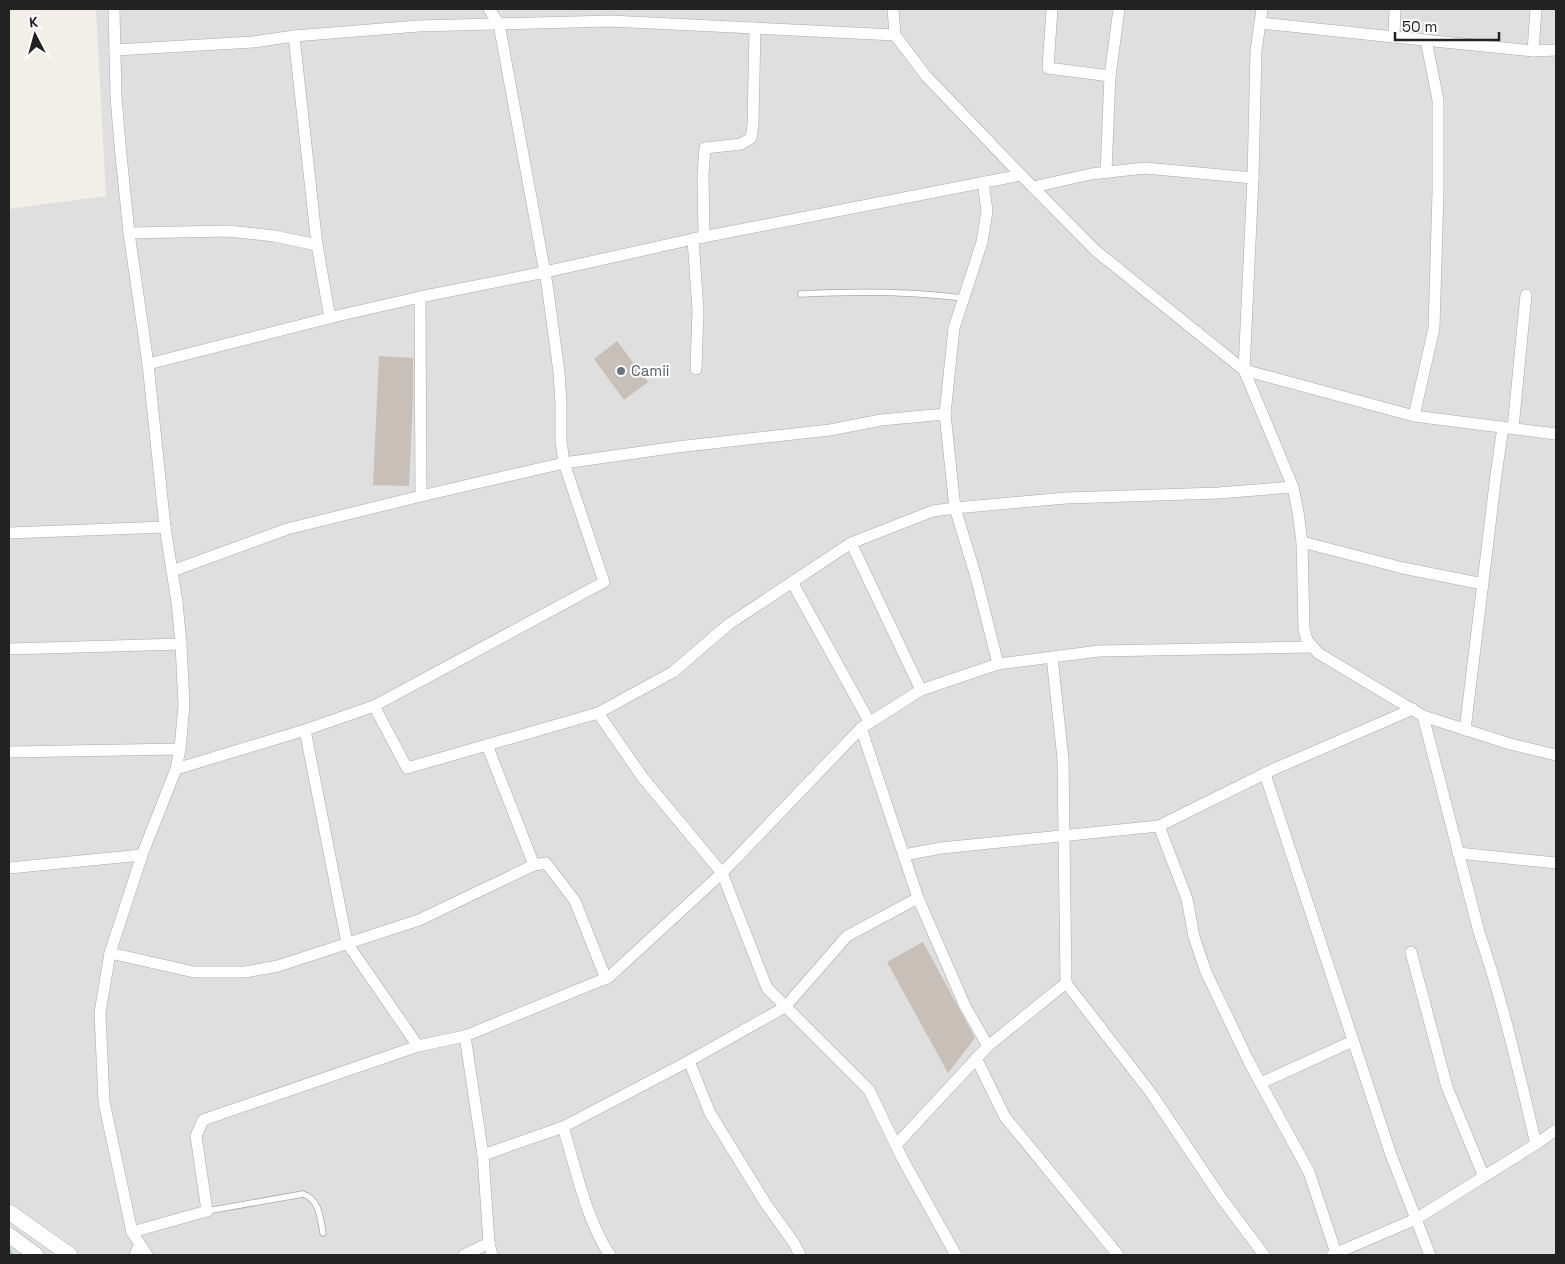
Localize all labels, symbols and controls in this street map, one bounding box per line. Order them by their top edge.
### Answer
north arrow [10,10,60,60]
scale bar [1395,10,1499,42]
text: K [28,13,39,31]
text: 50 m [1402,17,1437,36]
place label: Camii [631,361,670,380]
marker: Camii [615,365,627,377]

